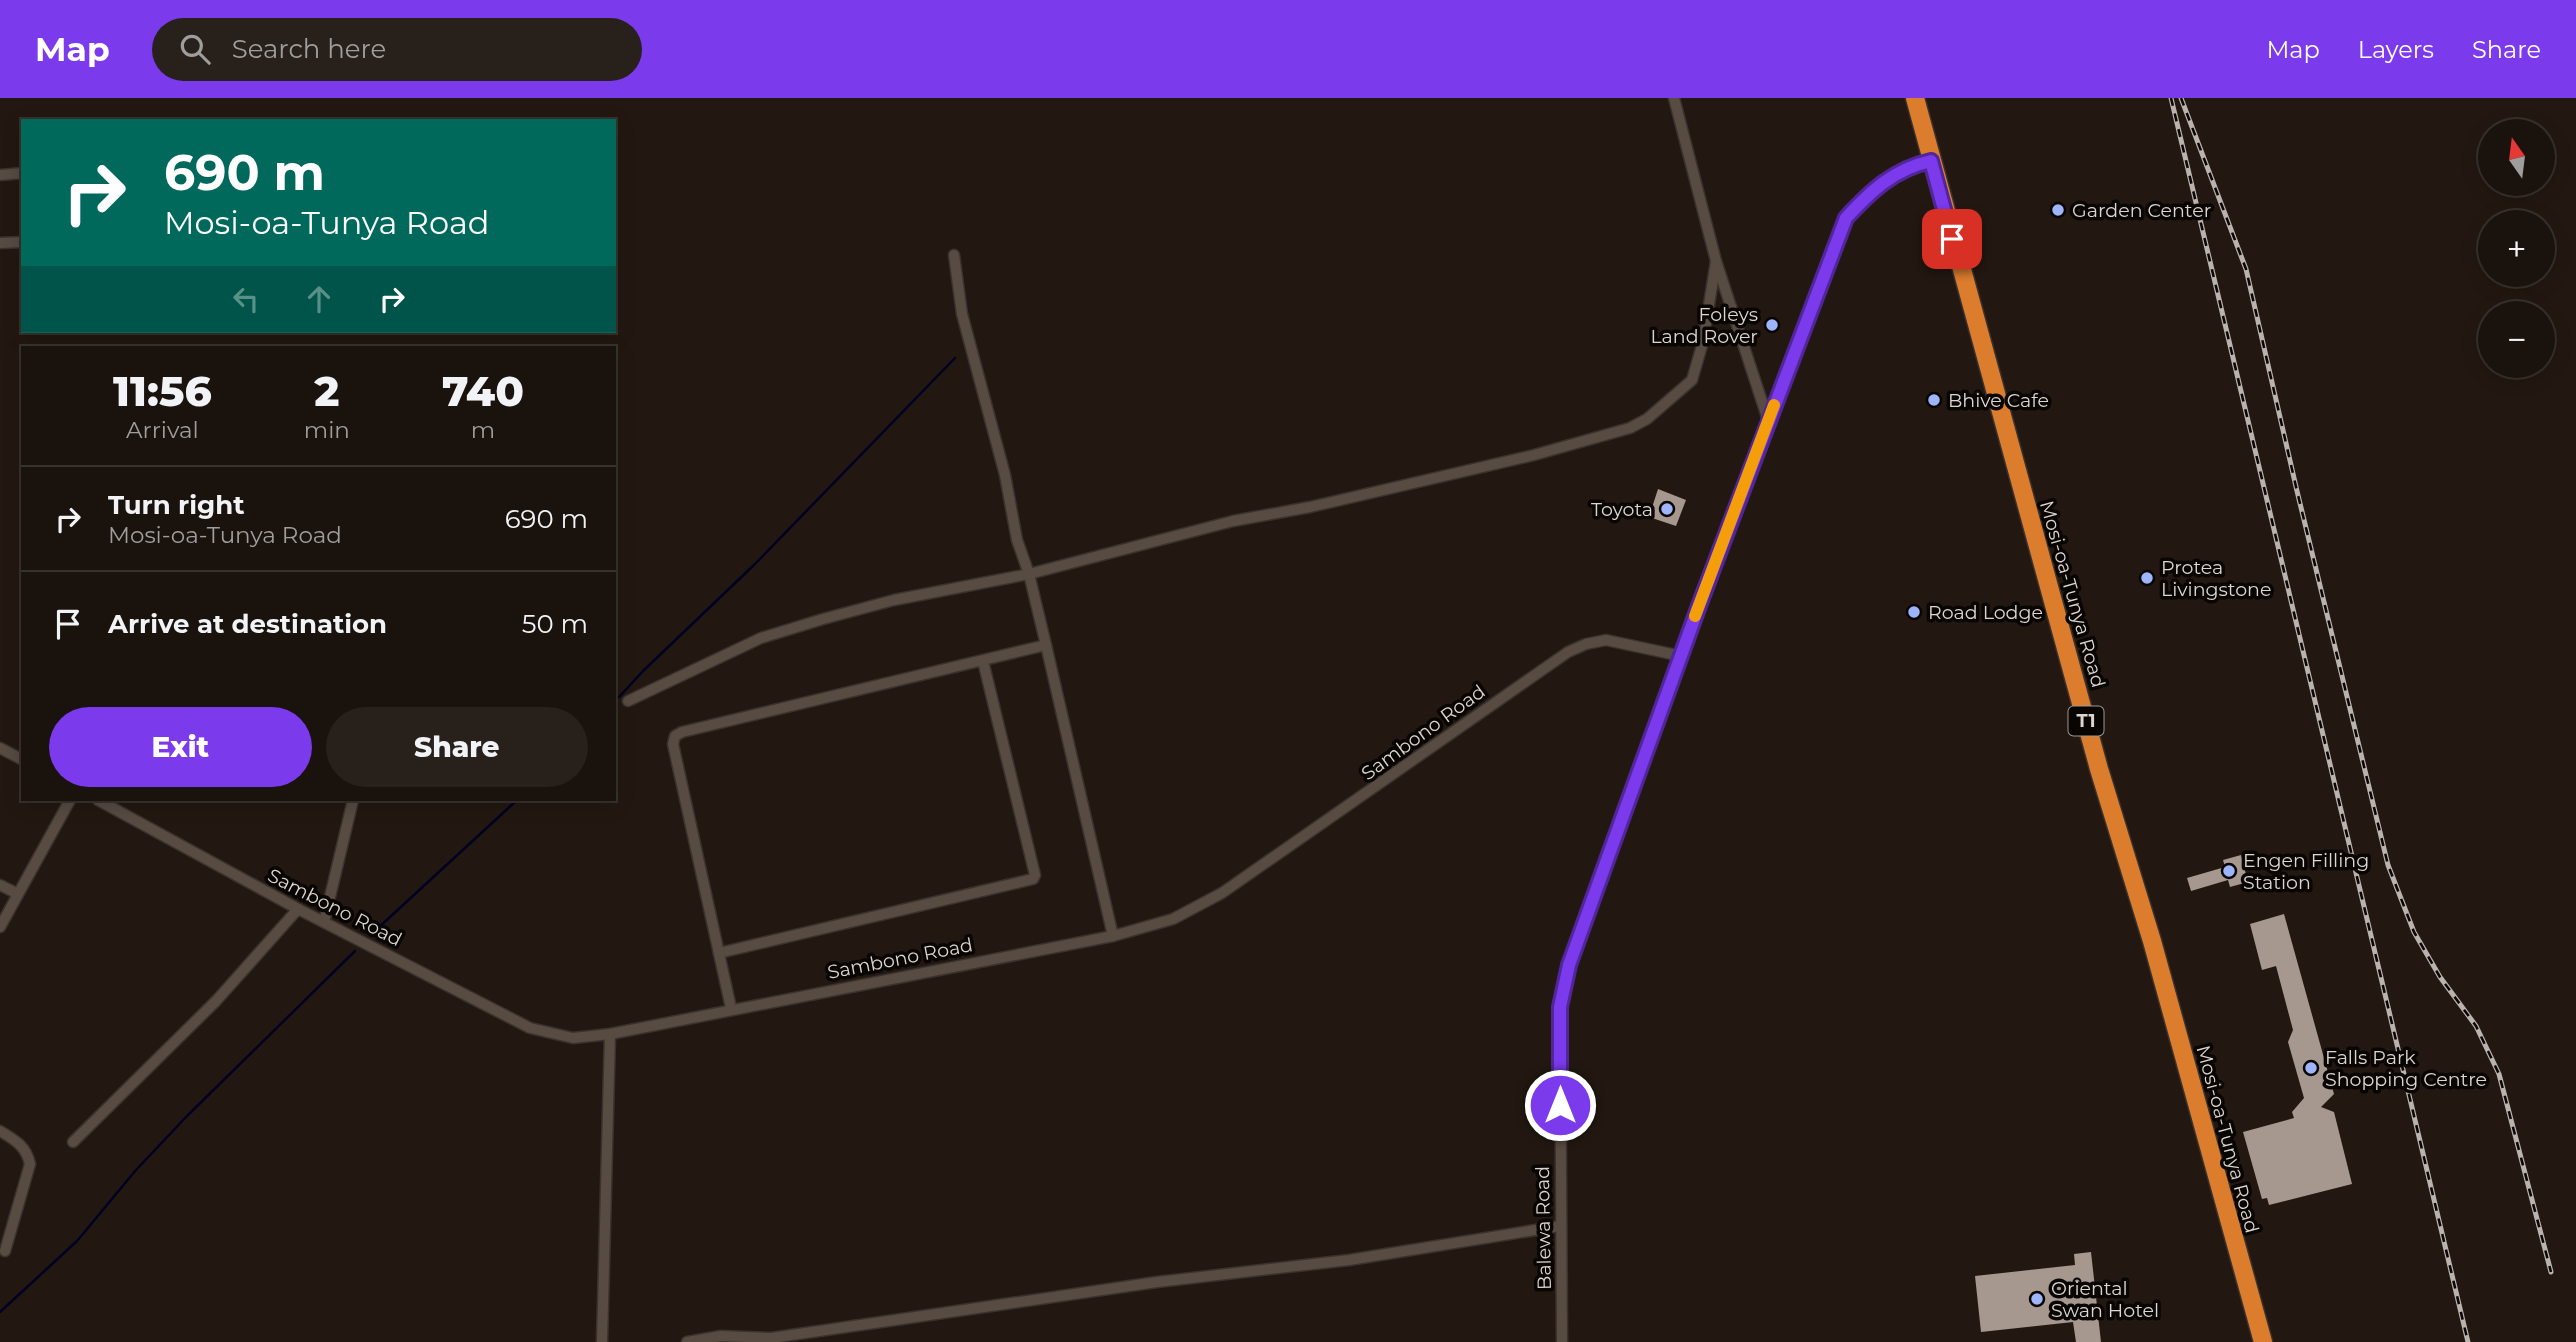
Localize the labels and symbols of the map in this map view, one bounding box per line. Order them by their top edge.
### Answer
north arrow [2478,119,2555,196]
place label: Garden Center [2072,199,2211,222]
marker: Garden Center [2050,202,2066,218]
pin [1922,209,1982,269]
place label: Foleys Land Rover [1650,303,1758,348]
marker: Foleys Land Rover [1764,317,1780,333]
place label: Bhive Cafe [1948,389,2049,412]
marker: Bhive Cafe [1926,392,1942,408]
place label: Toyota [1591,498,1653,521]
street label: Mosi-oa-Tunya Road [2035,498,2110,690]
marker: Toyota [1659,501,1675,517]
place label: Protea Livingstone [2161,556,2271,601]
marker: Protea Livingstone [2139,570,2155,586]
place label: Road Lodge [1928,601,2043,624]
marker: Road Lodge [1906,604,1922,620]
street label: Sambono Road [1357,680,1490,785]
road number: T1 [2068,706,2104,736]
place label: Engen Filling Station [2243,849,2369,894]
marker: Engen Filling Station [2221,863,2237,879]
street label: Sambono Road [264,864,406,951]
street label: Sambono Road [826,933,975,984]
street label: Mosi-oa-Tunya Road [2191,1043,2264,1235]
place label: Falls Park Shopping Centre [2325,1046,2487,1091]
marker: Falls Park Shopping Centre [2303,1060,2319,1076]
position arrow [1523,1068,1597,1142]
street label: Balewa Road [1531,1166,1556,1290]
place label: Oriental Swan Hotel [2051,1277,2159,1322]
marker: Oriental Swan Hotel [2029,1291,2045,1307]

